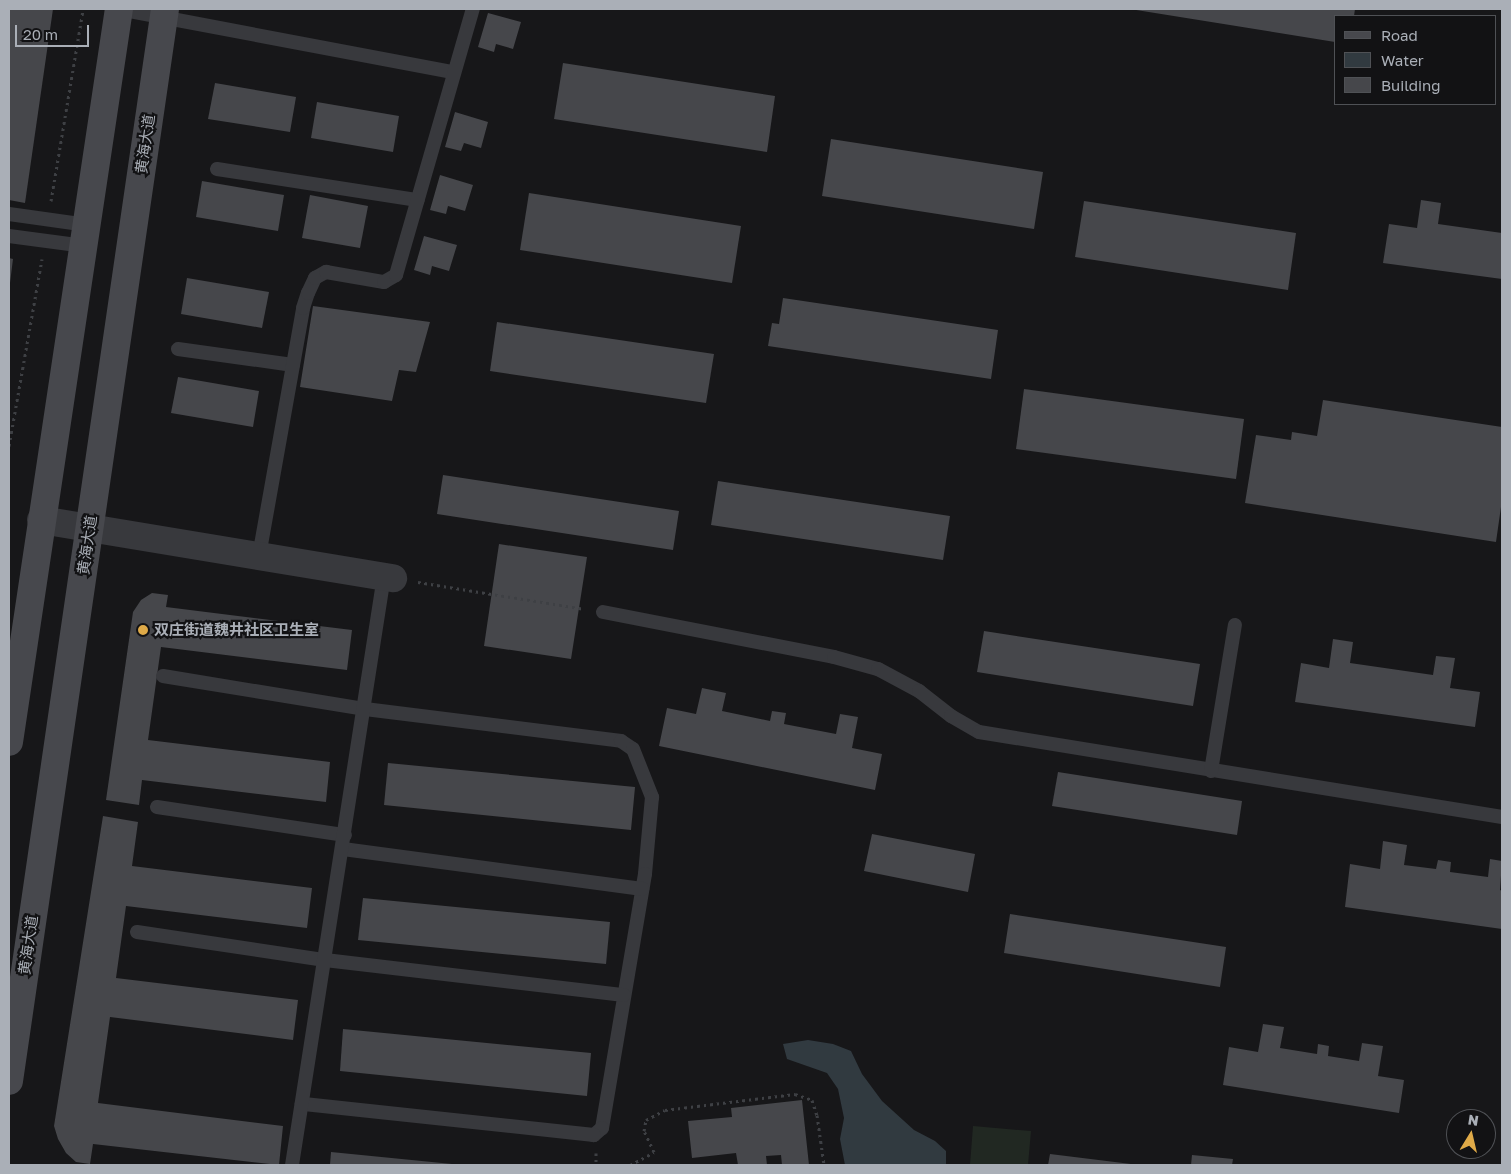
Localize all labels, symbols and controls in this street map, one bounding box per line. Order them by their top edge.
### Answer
scale bar [18,15,91,47]
legend [1334,15,1496,105]
text: 20 m [23,25,58,43]
text: Road [1381,26,1418,44]
text: Water [1381,51,1424,69]
text: Building [1381,76,1441,94]
street label: 黄海大道 [132,113,158,175]
street label: 黄海大道 [74,514,100,576]
place label: 双庄街道魏井社区卫生室 [154,621,319,639]
marker: 双庄街道魏井社区卫生室 [136,623,150,637]
street label: 黄海大道 [15,914,41,976]
north arrow [1446,1109,1496,1159]
text: N [1467,1110,1480,1129]

